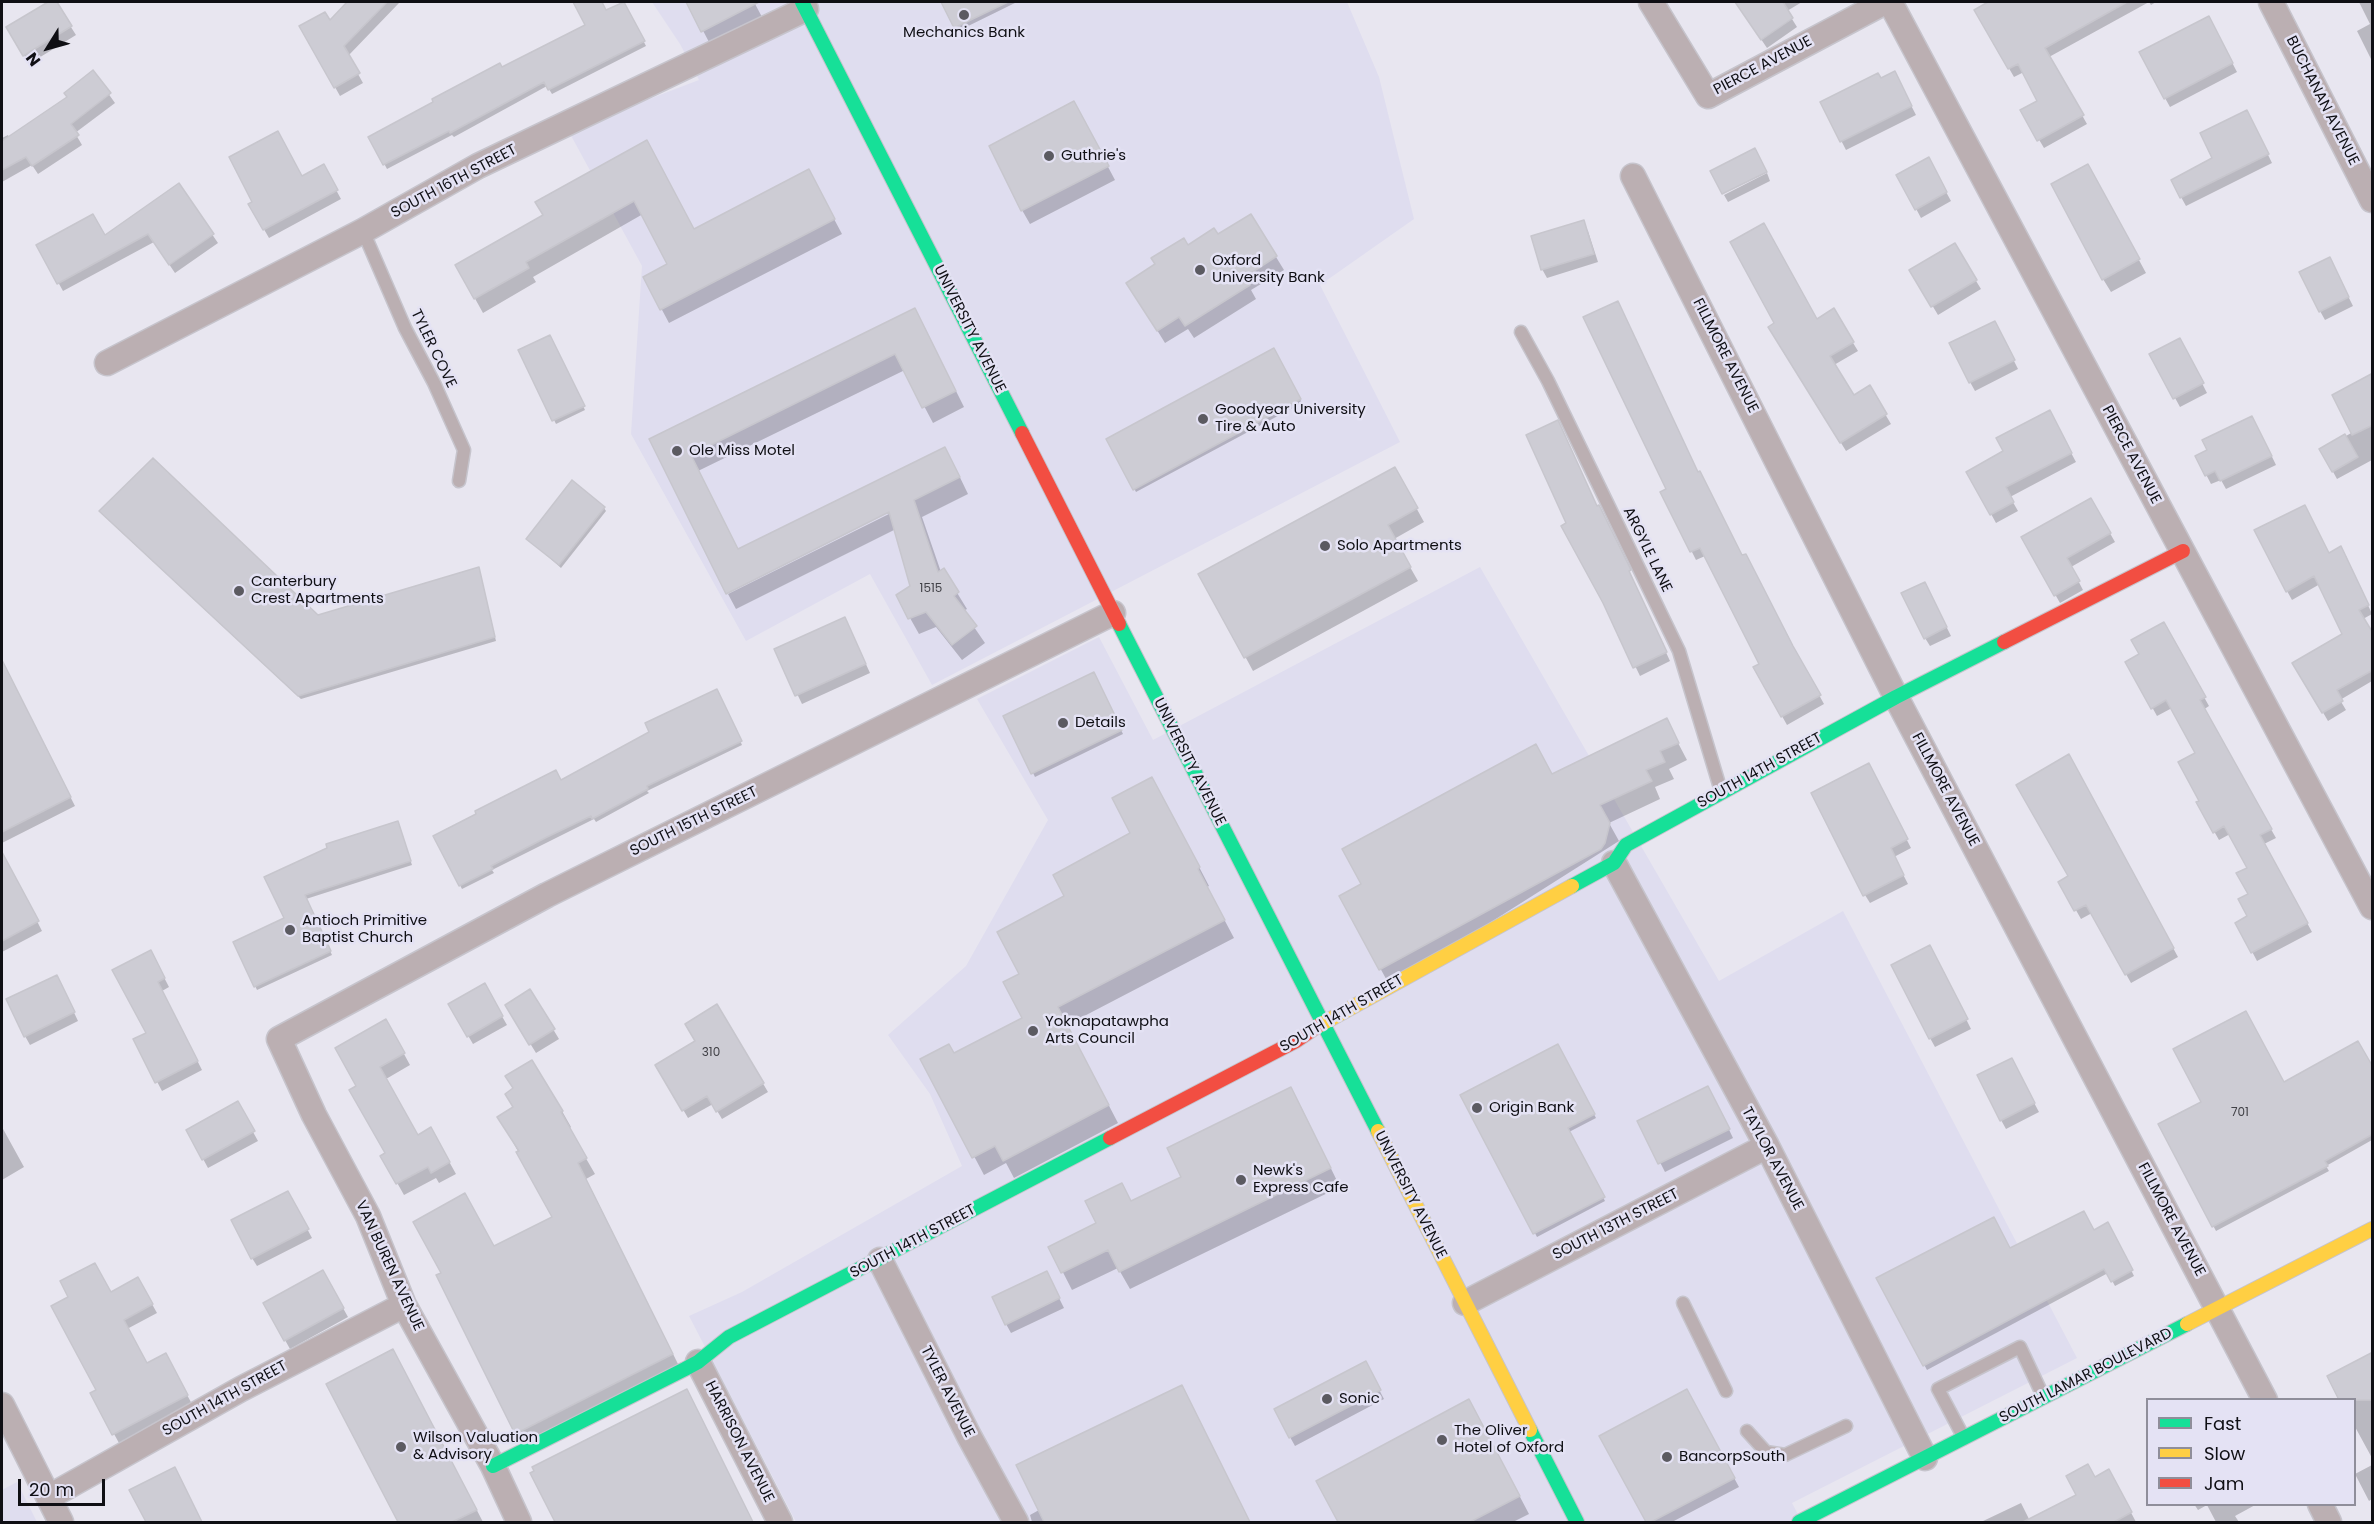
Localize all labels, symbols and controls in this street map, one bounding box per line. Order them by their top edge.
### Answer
marker: Mechanics Bank [957,8,971,22]
north arrow [18,18,78,78]
place label: Mechanics Bank [903,24,1025,42]
street label: PIERCE AVENUE [1711,33,1815,99]
street label: BUCHANAN AVENUE [2282,33,2362,169]
text: N [20,47,46,71]
street label: SOUTH 16TH STREET [388,141,520,223]
place label: Guthrie's [1061,147,1126,165]
marker: Guthrie's [1042,149,1056,163]
place label: Oxford University Bank [1212,252,1325,287]
street label: UNIVERSITY AVENUE [929,262,1009,396]
marker: Oxford University Bank [1193,263,1207,277]
street label: FILLMORE AVENUE [1688,296,1762,416]
street label: TYLER COVE [406,307,460,391]
place label: Goodyear University Tire & Auto [1215,401,1366,436]
street label: PIERCE AVENUE [2098,403,2164,507]
marker: Goodyear University Tire & Auto [1196,412,1210,426]
place label: Ole Miss Motel [689,442,795,460]
marker: Ole Miss Motel [670,444,684,458]
street label: ARGYLE LANE [1619,504,1675,596]
place label: Solo Apartments [1337,537,1462,555]
marker: Solo Apartments [1318,539,1332,553]
place label: Canterbury Crest Apartments [251,573,384,608]
house number: 1515 [920,582,942,596]
marker: Canterbury Crest Apartments [232,584,246,598]
street label: UNIVERSITY AVENUE [1149,695,1229,829]
place label: Details [1075,714,1126,732]
marker: Details [1056,716,1070,730]
street label: SOUTH 14TH STREET [1695,729,1825,813]
street label: FILLMORE AVENUE [1907,730,1983,850]
street label: SOUTH 15TH STREET [627,783,761,861]
place label: Antioch Primitive Baptist Church [302,912,427,947]
marker: Antioch Primitive Baptist Church [283,923,297,937]
street label: SOUTH 14TH STREET [1277,971,1407,1057]
place label: Yoknapatawpha Arts Council [1045,1013,1169,1048]
marker: Yoknapatawpha Arts Council [1026,1024,1040,1038]
house number: 310 [702,1046,720,1060]
place label: Origin Bank [1489,1099,1574,1117]
marker: Origin Bank [1470,1101,1484,1115]
street label: TAYLOR AVENUE [1737,1104,1807,1214]
house number: 701 [2231,1106,2249,1120]
street label: UNIVERSITY AVENUE [1370,1128,1450,1262]
street label: FILLMORE AVENUE [2133,1160,2209,1280]
place label: Newk's Express Cafe [1253,1162,1349,1197]
marker: Newk's Express Cafe [1234,1173,1248,1187]
street label: SOUTH 13TH STREET [1550,1185,1682,1265]
street label: VAN BUREN AVENUE [351,1198,427,1334]
street label: SOUTH 14TH STREET [847,1201,979,1283]
street label: SOUTH LAMAR BOULEVARD [1997,1325,2175,1427]
street label: TYLER AVENUE [916,1343,978,1441]
street label: SOUTH 14TH STREET [160,1357,290,1441]
street label: HARRISON AVENUE [701,1378,777,1506]
place label: Sonic [1339,1390,1380,1408]
marker: Sonic [1320,1392,1334,1406]
legend [2146,1398,2356,1506]
text: Fast [2204,1411,2241,1436]
place label: The Oliver Hotel of Oxford [1454,1422,1564,1457]
place label: Wilson Valuation & Advisory [413,1429,538,1464]
marker: The Oliver Hotel of Oxford [1435,1433,1449,1447]
marker: Wilson Valuation & Advisory [394,1440,408,1454]
text: Slow [2204,1441,2245,1466]
place label: BancorpSouth [1679,1448,1785,1466]
marker: BancorpSouth [1660,1450,1674,1464]
scale bar [21,1467,108,1505]
text: Jam [2204,1471,2244,1496]
text: 20 m [29,1477,74,1502]

